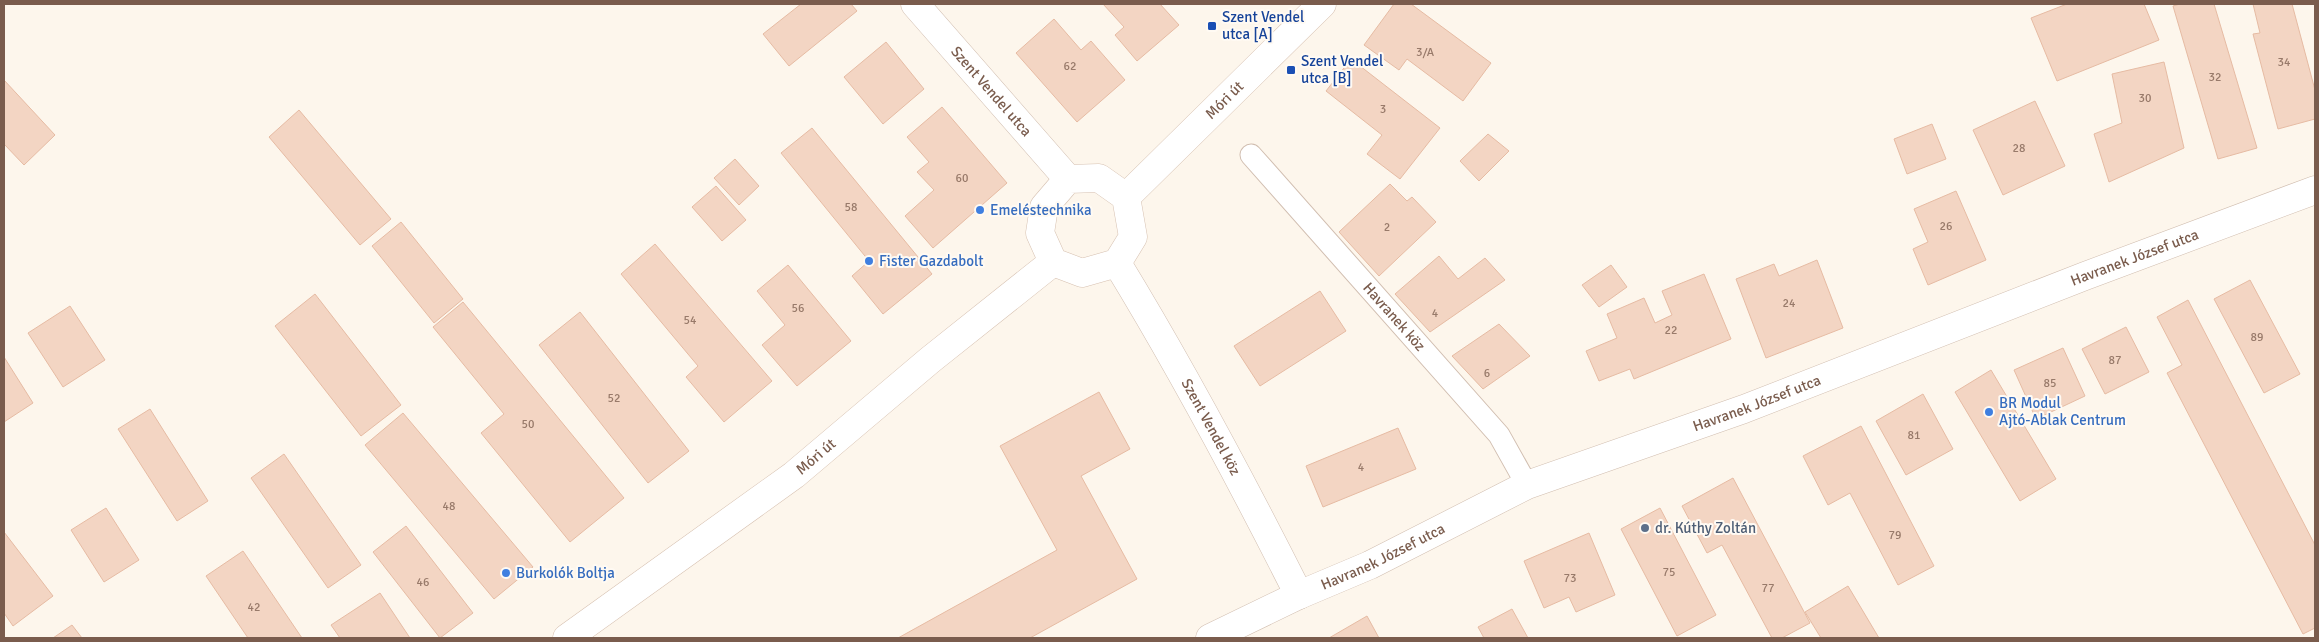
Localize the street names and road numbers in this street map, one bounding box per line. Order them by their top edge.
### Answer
street label: Szent Vendel utca [947,43,1036,140]
street label: Móri út [1201,77,1247,123]
street label: Havranek József utca [2068,225,2201,290]
street label: Havranek köz [1359,279,1429,355]
street label: Havranek József utca [1690,371,1823,435]
street label: Szent Vendel köz [1177,375,1245,479]
street label: Móri út [792,435,839,478]
street label: Havranek József utca [1318,519,1448,594]

